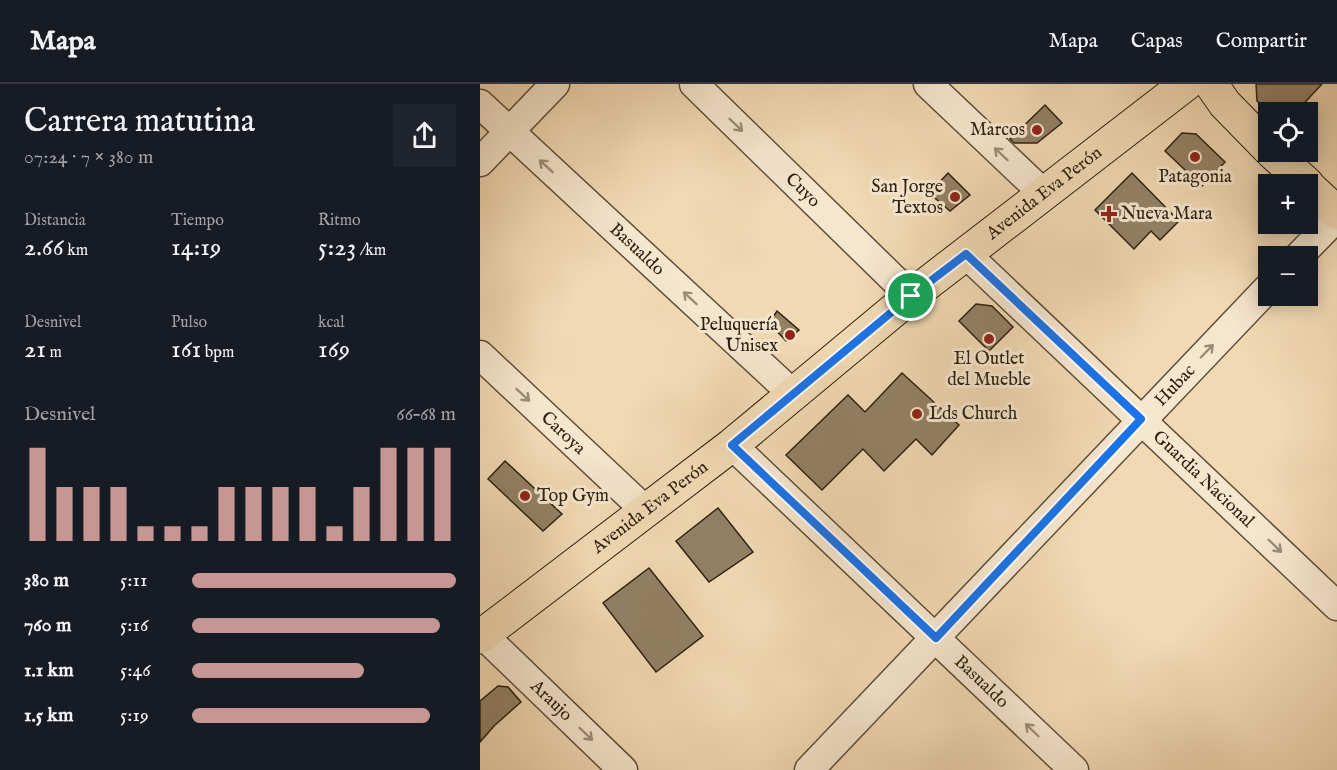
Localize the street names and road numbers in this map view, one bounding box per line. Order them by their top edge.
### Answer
street label: Avenida Eva Perón [981,141,1107,246]
street label: Cuyo [780,168,825,213]
street label: Basualdo [604,218,670,281]
street label: Hubac [1150,359,1201,411]
street label: Caroya [536,406,591,460]
street label: Guardia Nacional [1148,425,1259,533]
street label: Avenida Eva Perón [587,456,713,559]
street label: Basualdo [949,650,1014,714]
street label: Araujo [525,674,577,727]

